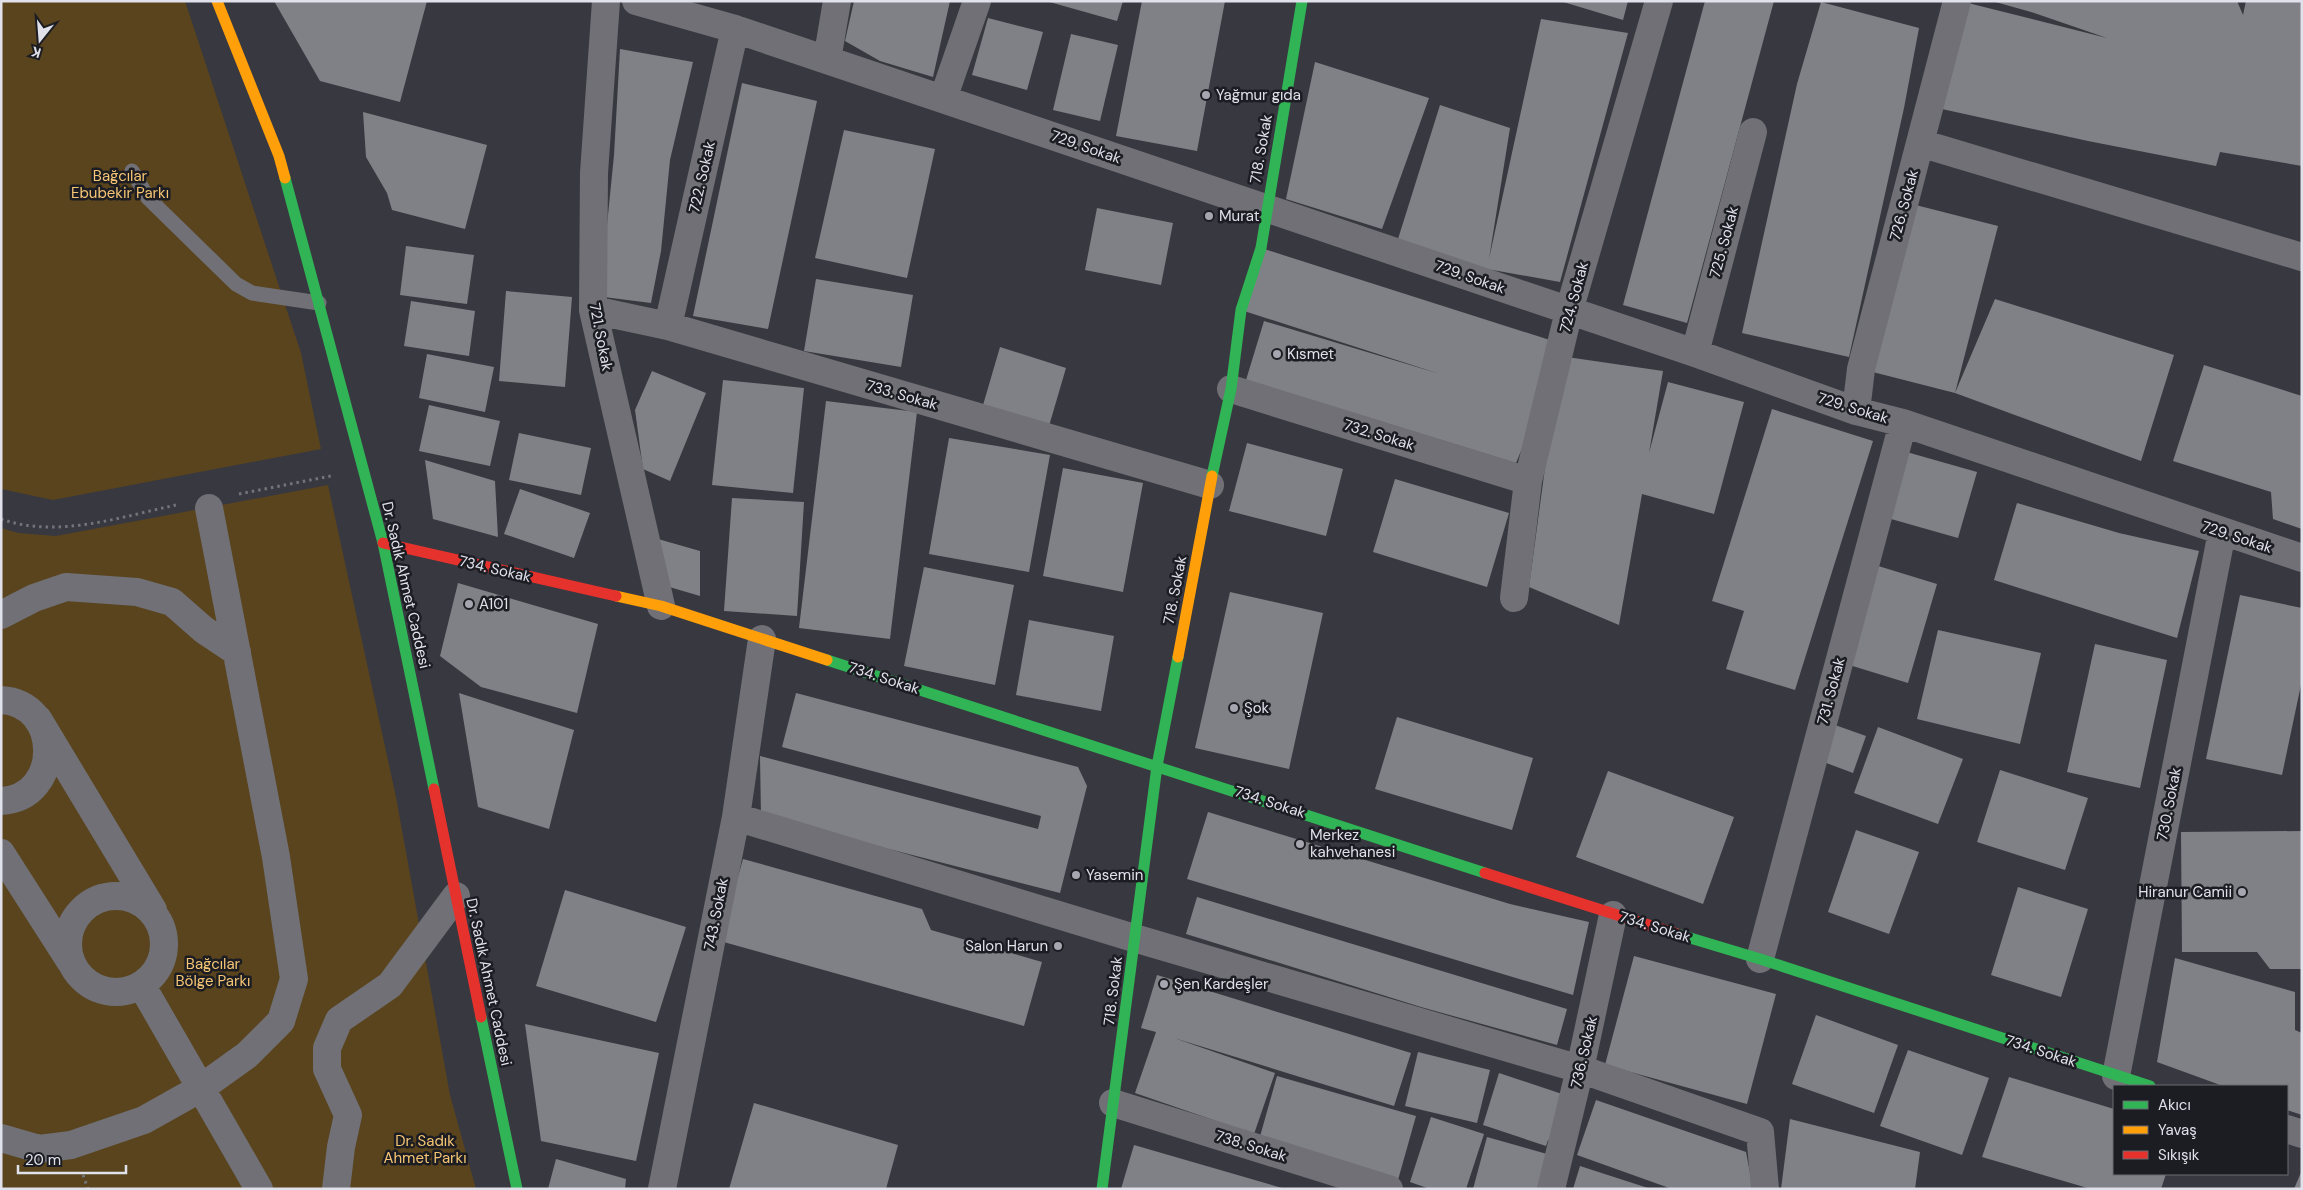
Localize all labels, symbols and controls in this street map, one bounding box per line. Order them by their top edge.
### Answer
north arrow [15,15,65,65]
text: K [29,42,43,62]
place label: Yağmur gıda [1216,85,1301,105]
marker: Yağmur gıda [1200,89,1212,101]
street label: 718. Sokak [1245,113,1277,185]
street label: 729. Sokak [1048,126,1124,168]
street label: 722. Sokak [684,139,720,215]
park label: Bağcılar Ebubekir Parkı [71,166,169,203]
street label: 726. Sokak [1885,167,1923,243]
street label: 725. Sokak [1705,204,1743,280]
place label: Murat [1219,206,1260,226]
marker: Murat [1203,210,1215,222]
street label: 729. Sokak [1432,256,1508,298]
street label: 724. Sokak [1555,259,1593,335]
street label: 721. Sokak [585,301,617,373]
place label: Kısmet [1287,344,1334,364]
marker: Kısmet [1271,348,1283,360]
street label: 733. Sokak [864,375,940,415]
street label: 729. Sokak [1815,388,1891,428]
street label: 732. Sokak [1341,415,1417,455]
street label: Dr. Sadık Ahmet Caddesi [377,500,435,670]
street label: 729. Sokak [2199,516,2275,558]
street label: 734. Sokak [457,551,533,587]
street label: 718. Sokak [1159,553,1192,626]
place label: A101 [479,594,508,614]
marker: A101 [463,598,475,610]
street label: 731. Sokak [1812,655,1850,727]
street label: 734. Sokak [846,657,922,699]
place label: Şok [1244,698,1270,718]
marker: Şok [1228,702,1240,714]
street label: 730. Sokak [2152,765,2186,842]
street label: 734. Sokak [1232,781,1308,823]
place label: Merkez kahvehanesi [1310,825,1395,862]
marker: Merkez kahvehanesi [1294,838,1306,850]
place label: Yasemin [1086,865,1143,885]
marker: Yasemin [1070,869,1082,881]
street label: 743. Sokak [699,876,733,952]
place label: Hiranur Camii [2138,882,2232,902]
marker: Hiranur Camii [2236,886,2248,898]
street label: Dr. Sadık Ahmet Caddesi [461,896,517,1068]
street label: 734. Sokak [1617,907,1693,947]
place label: Salon Harun [965,936,1048,956]
marker: Salon Harun [1052,940,1064,952]
park label: Bağcılar Bölge Parkı [176,954,250,991]
street label: 718. Sokak [1099,955,1127,1027]
place label: Şen Kardeşler [1174,974,1269,994]
marker: Şen Kardeşler [1158,978,1170,990]
street label: 736. Sokak [1566,1014,1602,1090]
street label: 734. Sokak [2003,1030,2079,1072]
legend [2113,1085,2288,1175]
text: Akıcı [2158,1095,2191,1115]
text: Yavaş [2158,1120,2197,1140]
street label: 738. Sokak [1213,1126,1289,1166]
park label: Dr. Sadık Ahmet Parkı [383,1131,467,1168]
scale bar [18,1142,125,1174]
text: Sıkışık [2158,1145,2200,1165]
text: 20 m [25,1150,61,1170]

